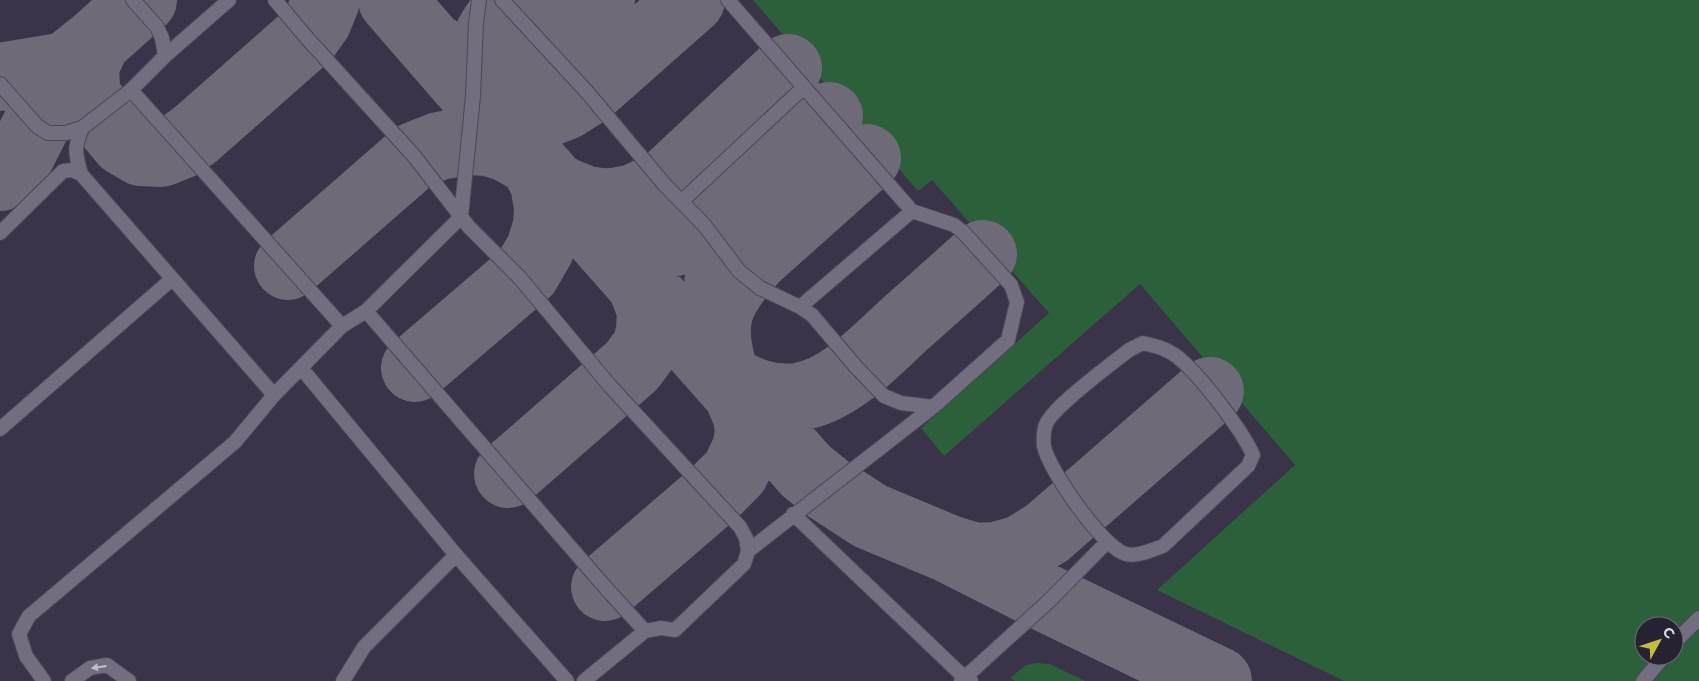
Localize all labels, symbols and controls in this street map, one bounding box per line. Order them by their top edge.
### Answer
north arrow [1634,616,1684,666]
text: С [1659,623,1679,642]
one-way arrow [90,663,106,671]

